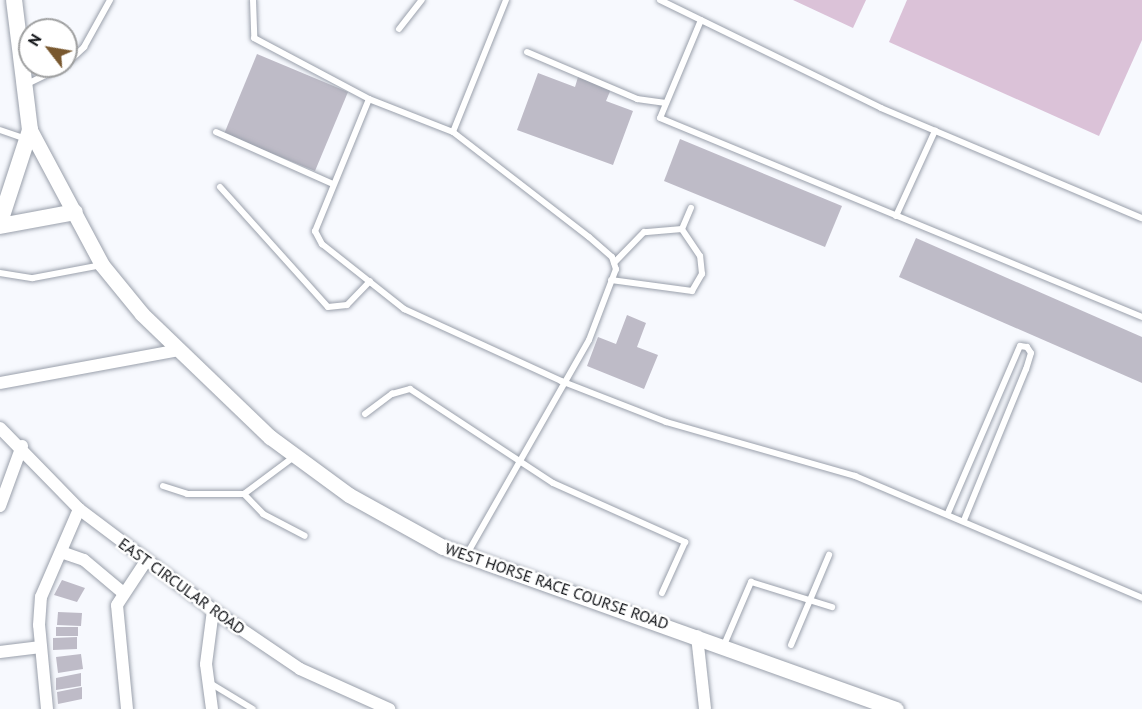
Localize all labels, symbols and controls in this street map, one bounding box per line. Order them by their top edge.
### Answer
north arrow [18,18,78,78]
text: N [23,30,46,49]
street label: EAST CIRCULAR ROAD [115,533,249,639]
street label: WEST HORSE RACE COURSE ROAD [442,538,672,634]

